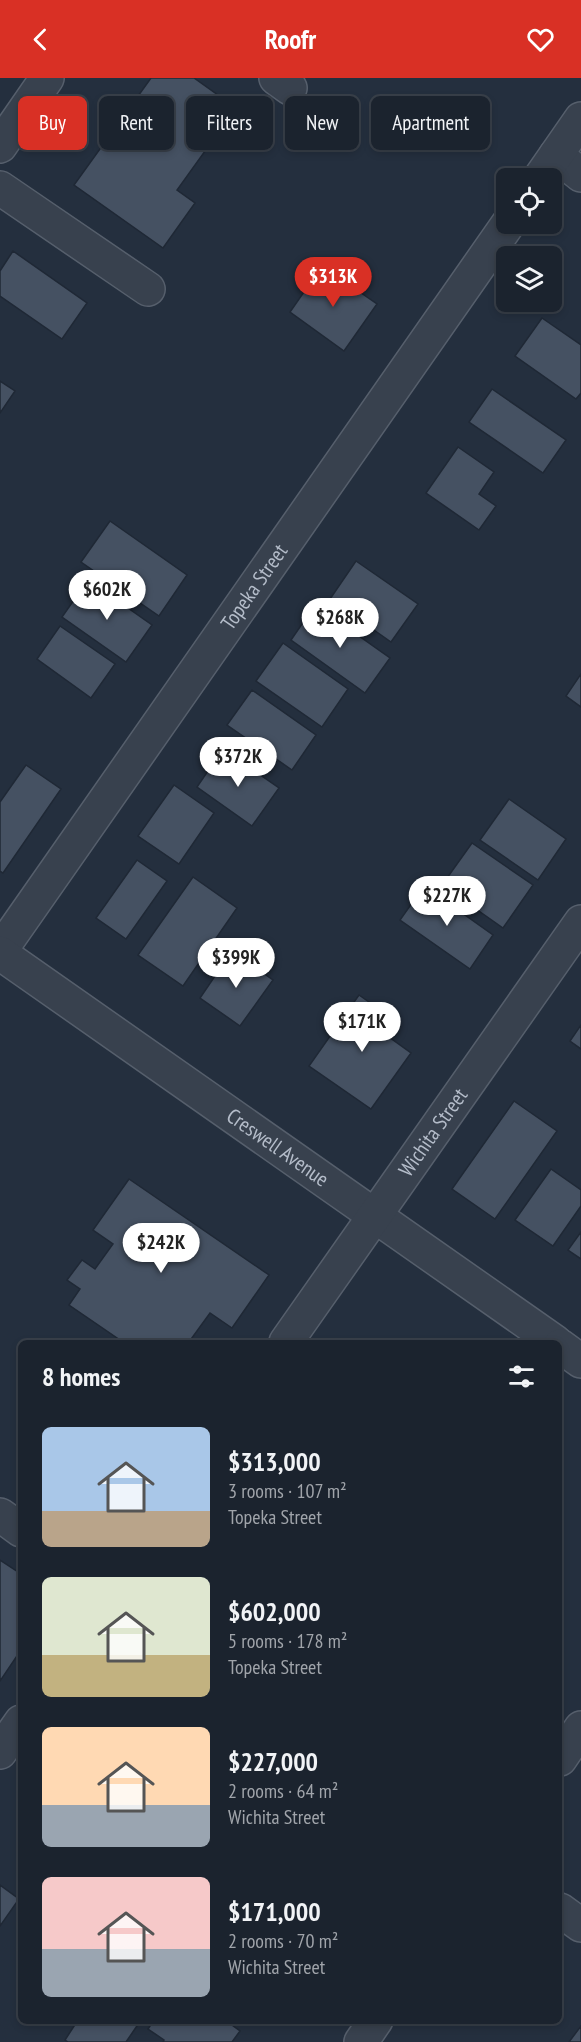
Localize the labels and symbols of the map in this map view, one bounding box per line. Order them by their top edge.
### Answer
pin: $313K [291,257,375,308]
street label: Topeka Street [215,538,293,635]
pin: $602K [65,570,149,621]
pin: $268K [298,598,382,649]
pin: $372K [196,737,280,788]
pin: $227K [405,876,489,927]
pin: $399K [194,938,278,989]
pin: $171K [320,1002,404,1053]
street label: Wichita Street [392,1082,473,1182]
street label: Creswell Avenue [222,1102,334,1192]
pin: $242K [119,1223,203,1274]

